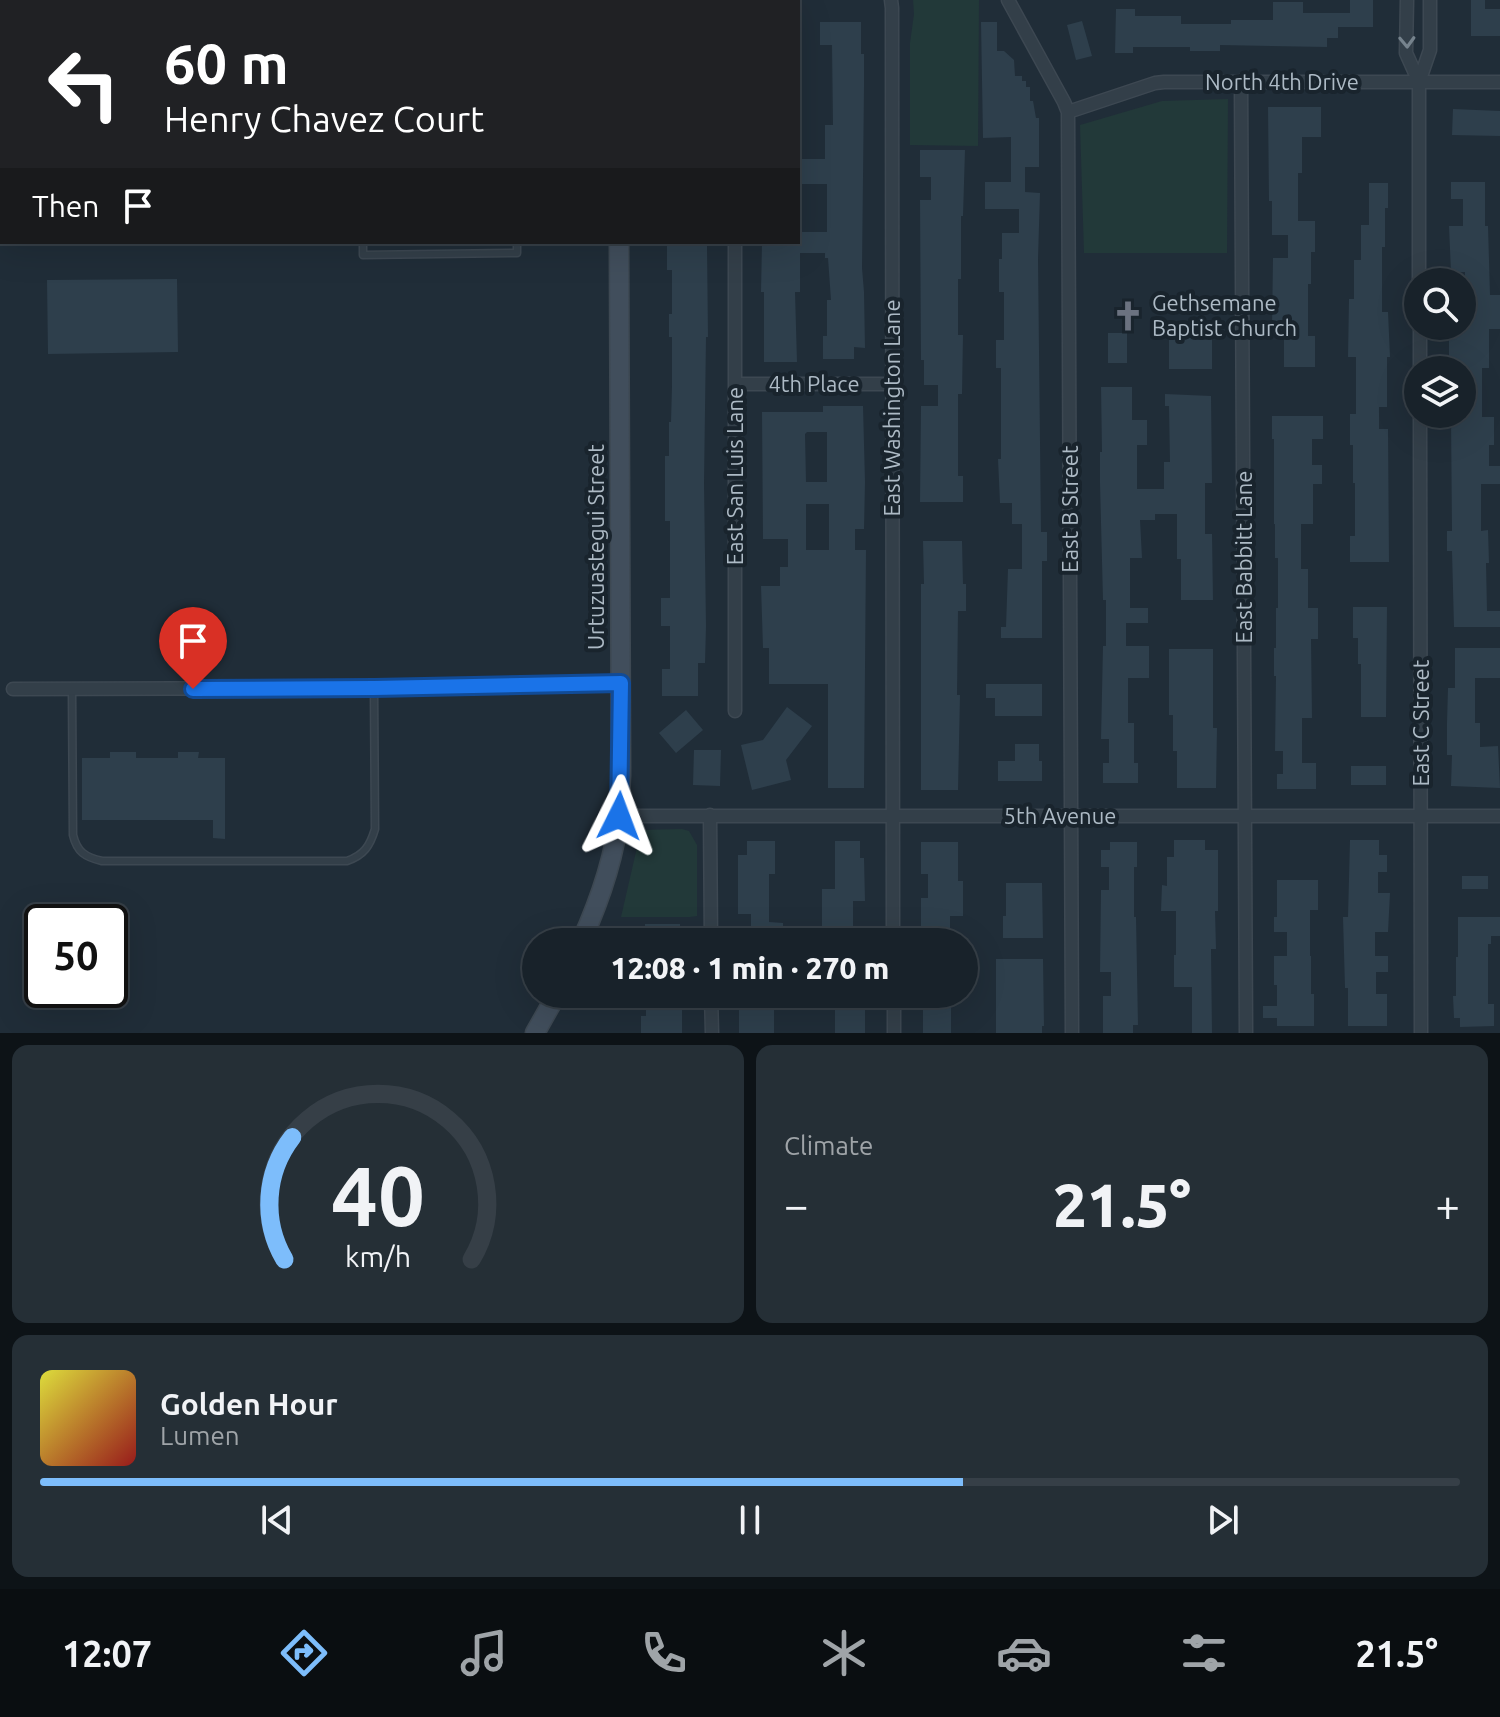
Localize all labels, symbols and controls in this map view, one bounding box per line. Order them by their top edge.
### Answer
icon: left [32,32,136,136]
text: 60 m [164,32,289,95]
one-way arrow [1398,36,1415,49]
street label: North 4th Drive [1205,69,1359,94]
text: Henry Chavez Court [164,98,484,139]
icon: arrive [116,184,160,228]
text: Then [32,189,100,223]
map controls [1404,268,1476,428]
button: search [1404,268,1476,340]
place label: Gethsemane Baptist Church [1152,290,1297,340]
street label: East Washington Lane [879,299,904,517]
church icon: Gethsemane Baptist Church [1111,299,1145,333]
button: layers [1404,356,1476,428]
street label: 4th Place [768,371,860,396]
street label: East San Luis Lane [722,387,747,565]
street label: Urtuzuastegui Street [583,444,608,650]
street label: East B Street [1057,445,1082,573]
street label: East Babbitt Lane [1231,471,1256,643]
pin [159,607,227,689]
icon: arrive [171,619,215,663]
street label: East C Street [1408,659,1433,786]
position arrow [577,774,661,858]
street label: 5th Avenue [1004,803,1116,828]
speed limit sign: 50 [24,904,128,1008]
text: 12:08 · 1 min · 270 m [611,951,889,985]
text: Climate [784,1131,873,1160]
text: 40 [331,1148,425,1242]
text: 21.5° [1053,1171,1191,1238]
text: − [784,1180,809,1229]
text: + [1435,1180,1460,1229]
text: km/h [345,1240,411,1272]
text: Golden Hour [160,1387,338,1421]
text: Lumen [160,1421,240,1450]
icon: previous [255,1498,299,1542]
icon: pause [728,1498,772,1542]
icon: next [1201,1498,1245,1542]
icon: directions [276,1625,332,1681]
icon: music [456,1625,512,1681]
icon: phone [636,1625,692,1681]
icon: climate [816,1625,872,1681]
icon: car [996,1625,1052,1681]
icon: filters [1176,1625,1232,1681]
text: 12:07 [62,1633,152,1674]
text: 21.5° [1355,1633,1438,1674]

